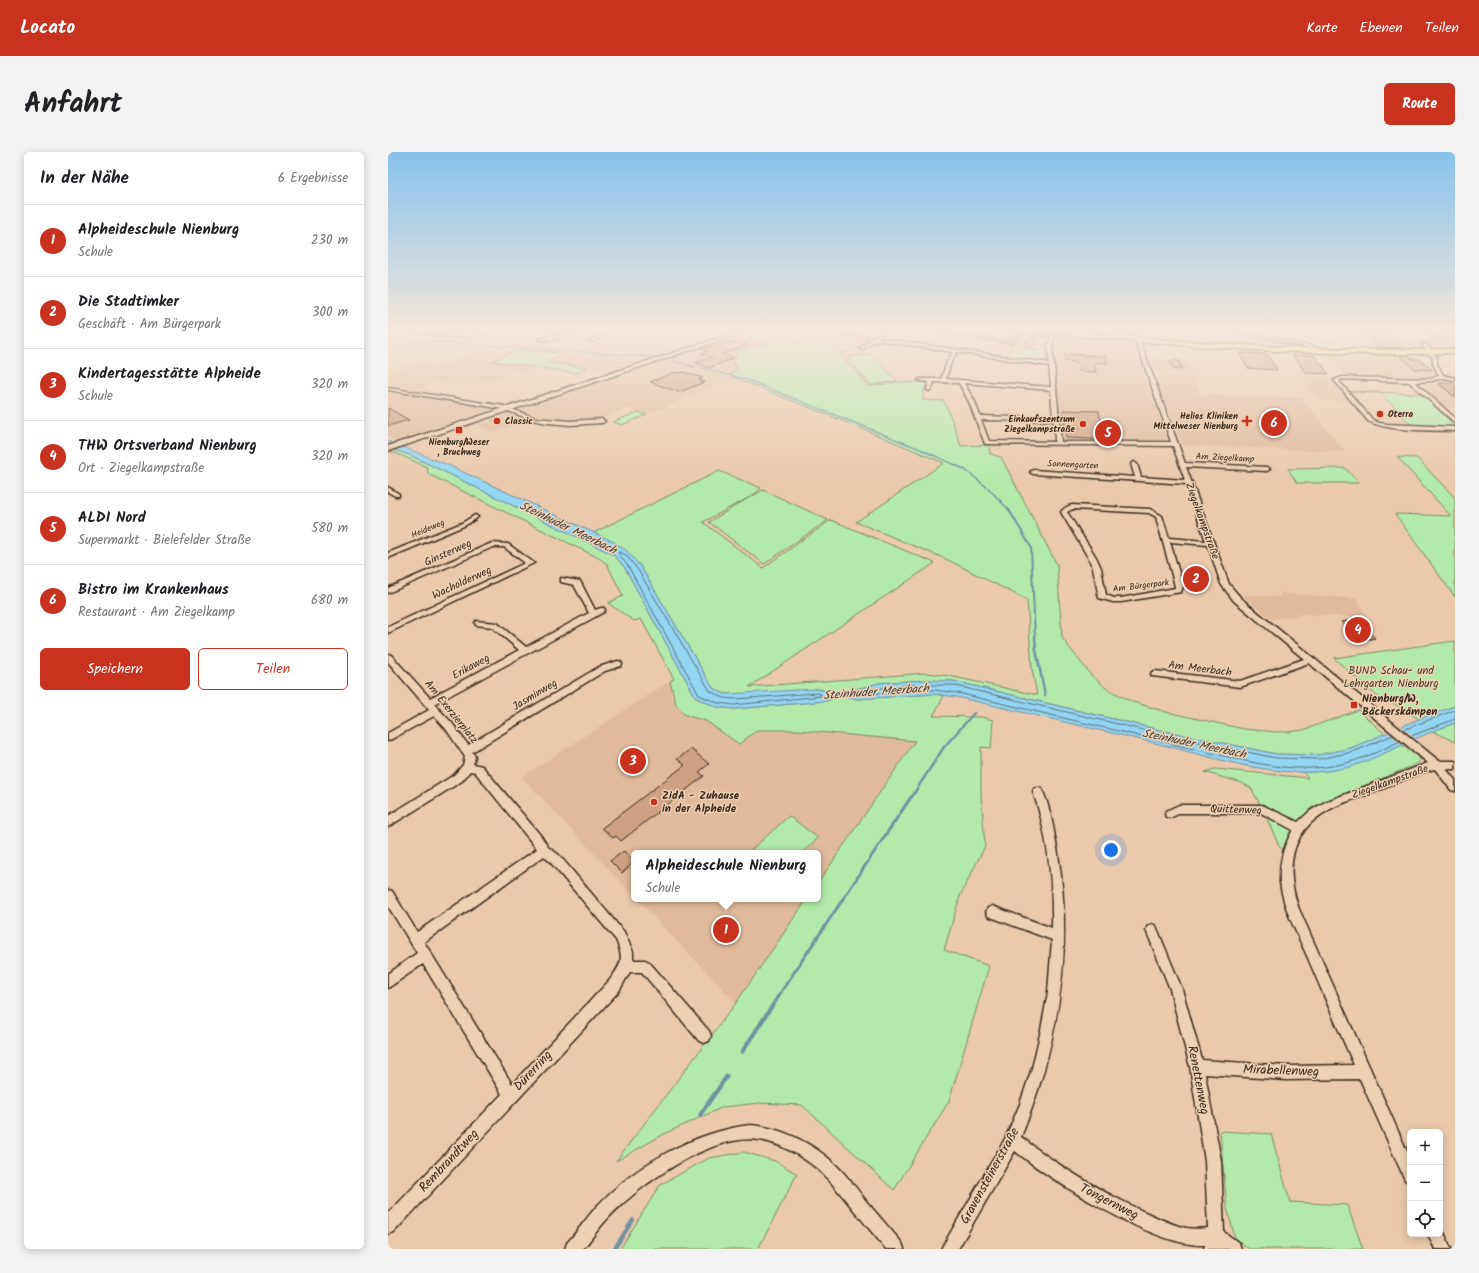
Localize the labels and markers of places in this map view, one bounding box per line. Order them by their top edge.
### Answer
place label: Oterra [1388,407,1414,422]
pin: 6 [1261,408,1287,438]
place label: Helios Kliniken Mittelweser Nienburg [1153,409,1238,434]
marker: Oterra [1375,409,1385,419]
place label: Einkaufszentrum Ziegelkampstraße [1004,412,1076,437]
place label: Classic [505,414,533,429]
marker: Helios Kliniken Mittelweser Nienburg [1241,415,1253,427]
marker: Classic [492,416,502,426]
pin: 5 [1095,418,1121,448]
marker: Einkaufszentrum Ziegelkampstraße [1078,419,1088,429]
marker: Nienburg/Weser , Bruchweg [454,425,464,435]
place label: Nienburg/Weser , Bruchweg [429,435,490,460]
pin: 2 [1183,564,1209,594]
pin: 4 [1345,615,1371,645]
place label: Nienburg/W, Bäckerskämpen [1362,690,1437,721]
marker: Nienburg/W, Bäckerskämpen [1349,700,1359,710]
pin: 3 [620,746,646,776]
place label: ZidA - Zuhause in der Alpheide [662,787,740,818]
marker: ZidA - Zuhause in der Alpheide [649,797,659,807]
pin: 1 [713,915,739,945]

